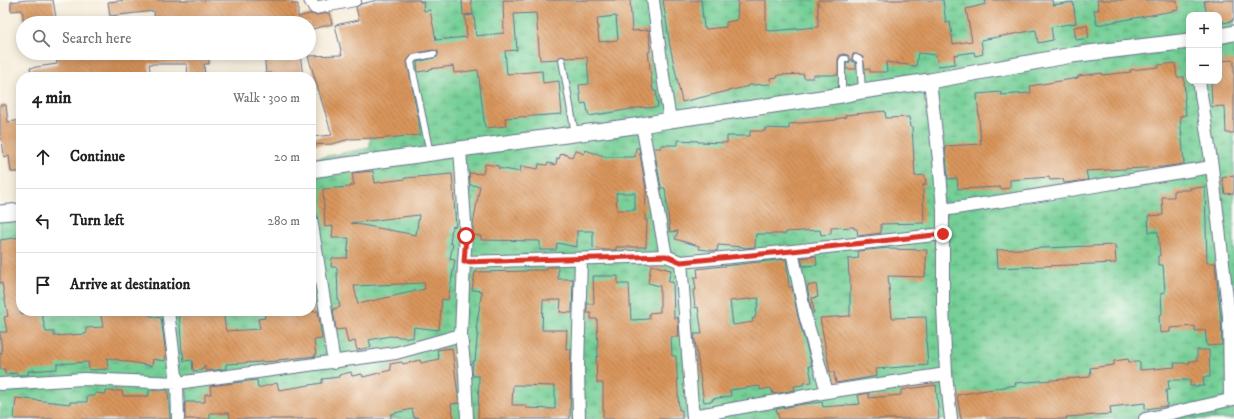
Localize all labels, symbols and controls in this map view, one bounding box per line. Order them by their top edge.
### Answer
map controls [1186,12,1222,84]
button: + [1186,12,1222,48]
search box [16,16,316,60]
icon: search [30,27,52,49]
text: Search here [62,29,131,48]
button: − [1186,48,1222,84]
text: 4 min [32,87,71,109]
text: Walk · 300 m [233,90,300,106]
icon: ahead [32,146,54,168]
text: Continue [70,147,125,166]
text: 20 m [274,149,300,165]
icon: left [32,210,54,232]
text: Turn left [70,211,124,230]
text: 280 m [268,213,300,229]
route end [934,225,952,243]
route start [457,227,475,245]
icon: arrive [32,274,54,296]
text: Arrive at destination [70,275,190,294]

